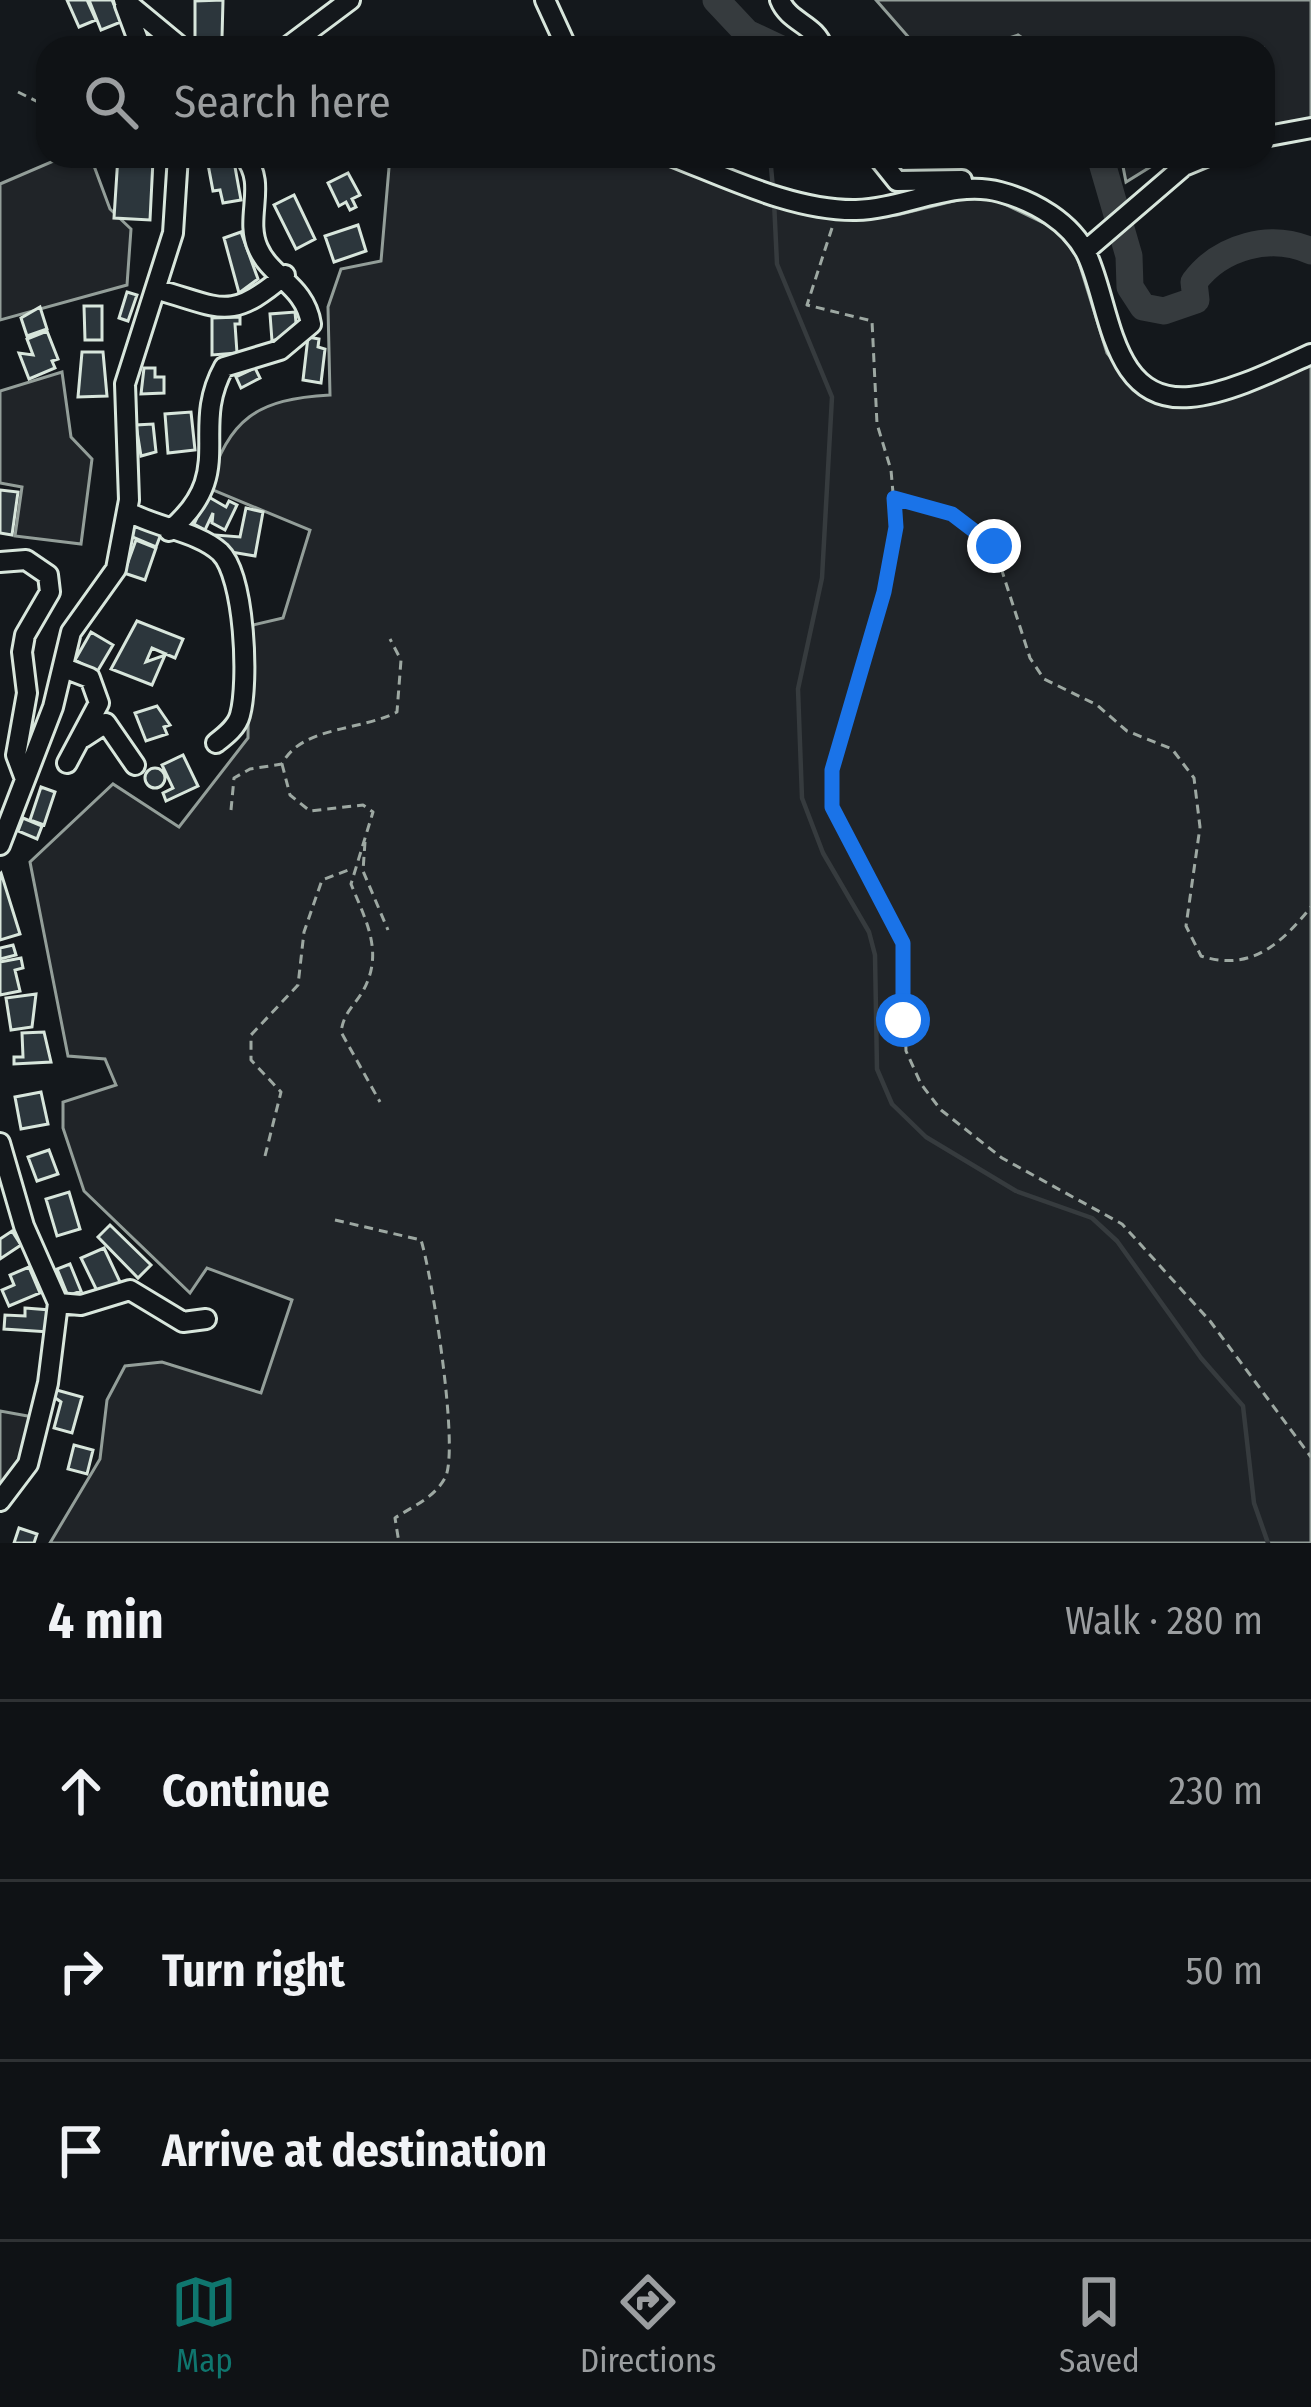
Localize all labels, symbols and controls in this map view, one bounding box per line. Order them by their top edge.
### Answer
search box [36,36,1275,168]
icon: search [78,69,144,135]
text: Search here [174,75,391,129]
route end [967,519,1021,573]
route start [876,993,930,1047]
text: 4 min [48,1590,164,1652]
text: Walk · 280 m [1065,1598,1263,1644]
icon: ahead [48,1758,114,1824]
text: Continue [162,1764,330,1818]
text: 230 m [1169,1768,1263,1814]
icon: right [48,1938,114,2004]
text: Turn right [162,1944,345,1998]
text: 50 m [1186,1948,1263,1994]
icon: arrive [48,2118,114,2184]
text: Arrive at destination [162,2124,547,2178]
tab: Map [171,2269,237,2381]
tab: Directions [580,2269,716,2381]
tab: Saved [1059,2269,1140,2381]

